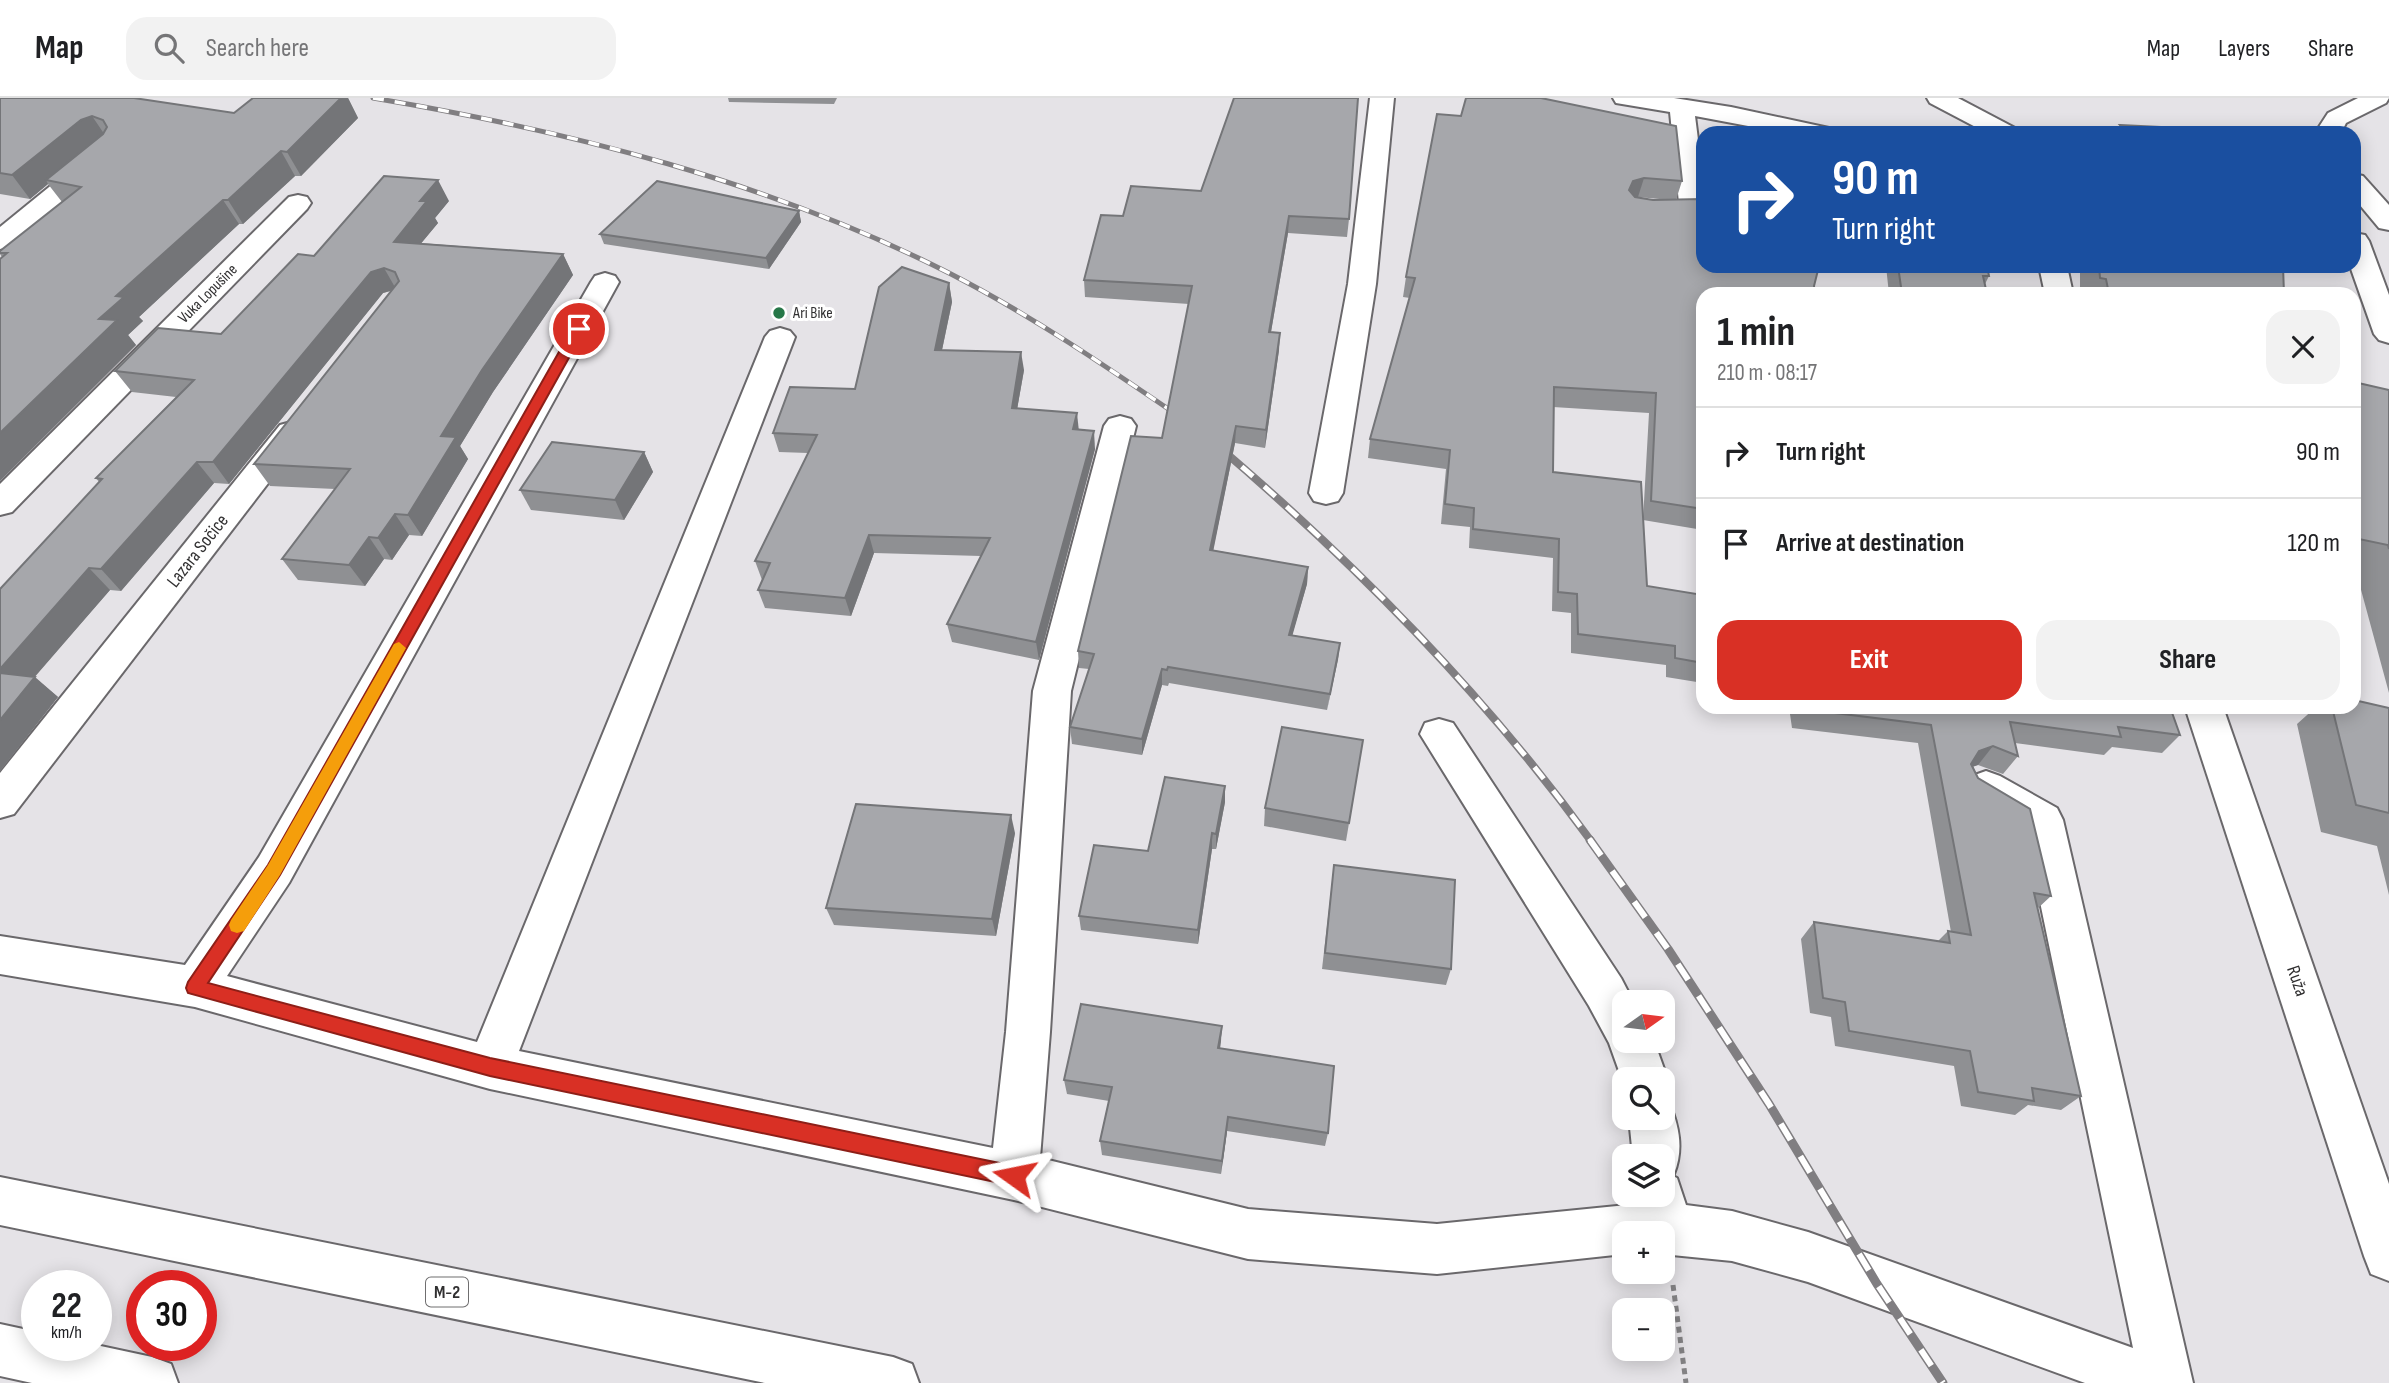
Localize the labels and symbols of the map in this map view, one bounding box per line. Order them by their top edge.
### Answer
street label: Vuka Lopušine [174,260,242,328]
pin [549,299,609,359]
place label: Ari Bike [792,304,833,323]
marker: Ari Bike [771,305,787,321]
street label: Lazara Sočice [162,510,234,592]
street label: Ruža [2281,963,2313,999]
north arrow [1612,990,1675,1054]
position arrow [977,1139,1051,1213]
speed limit sign: 30 [126,1270,217,1361]
road number: M-2 [426,1278,468,1307]

